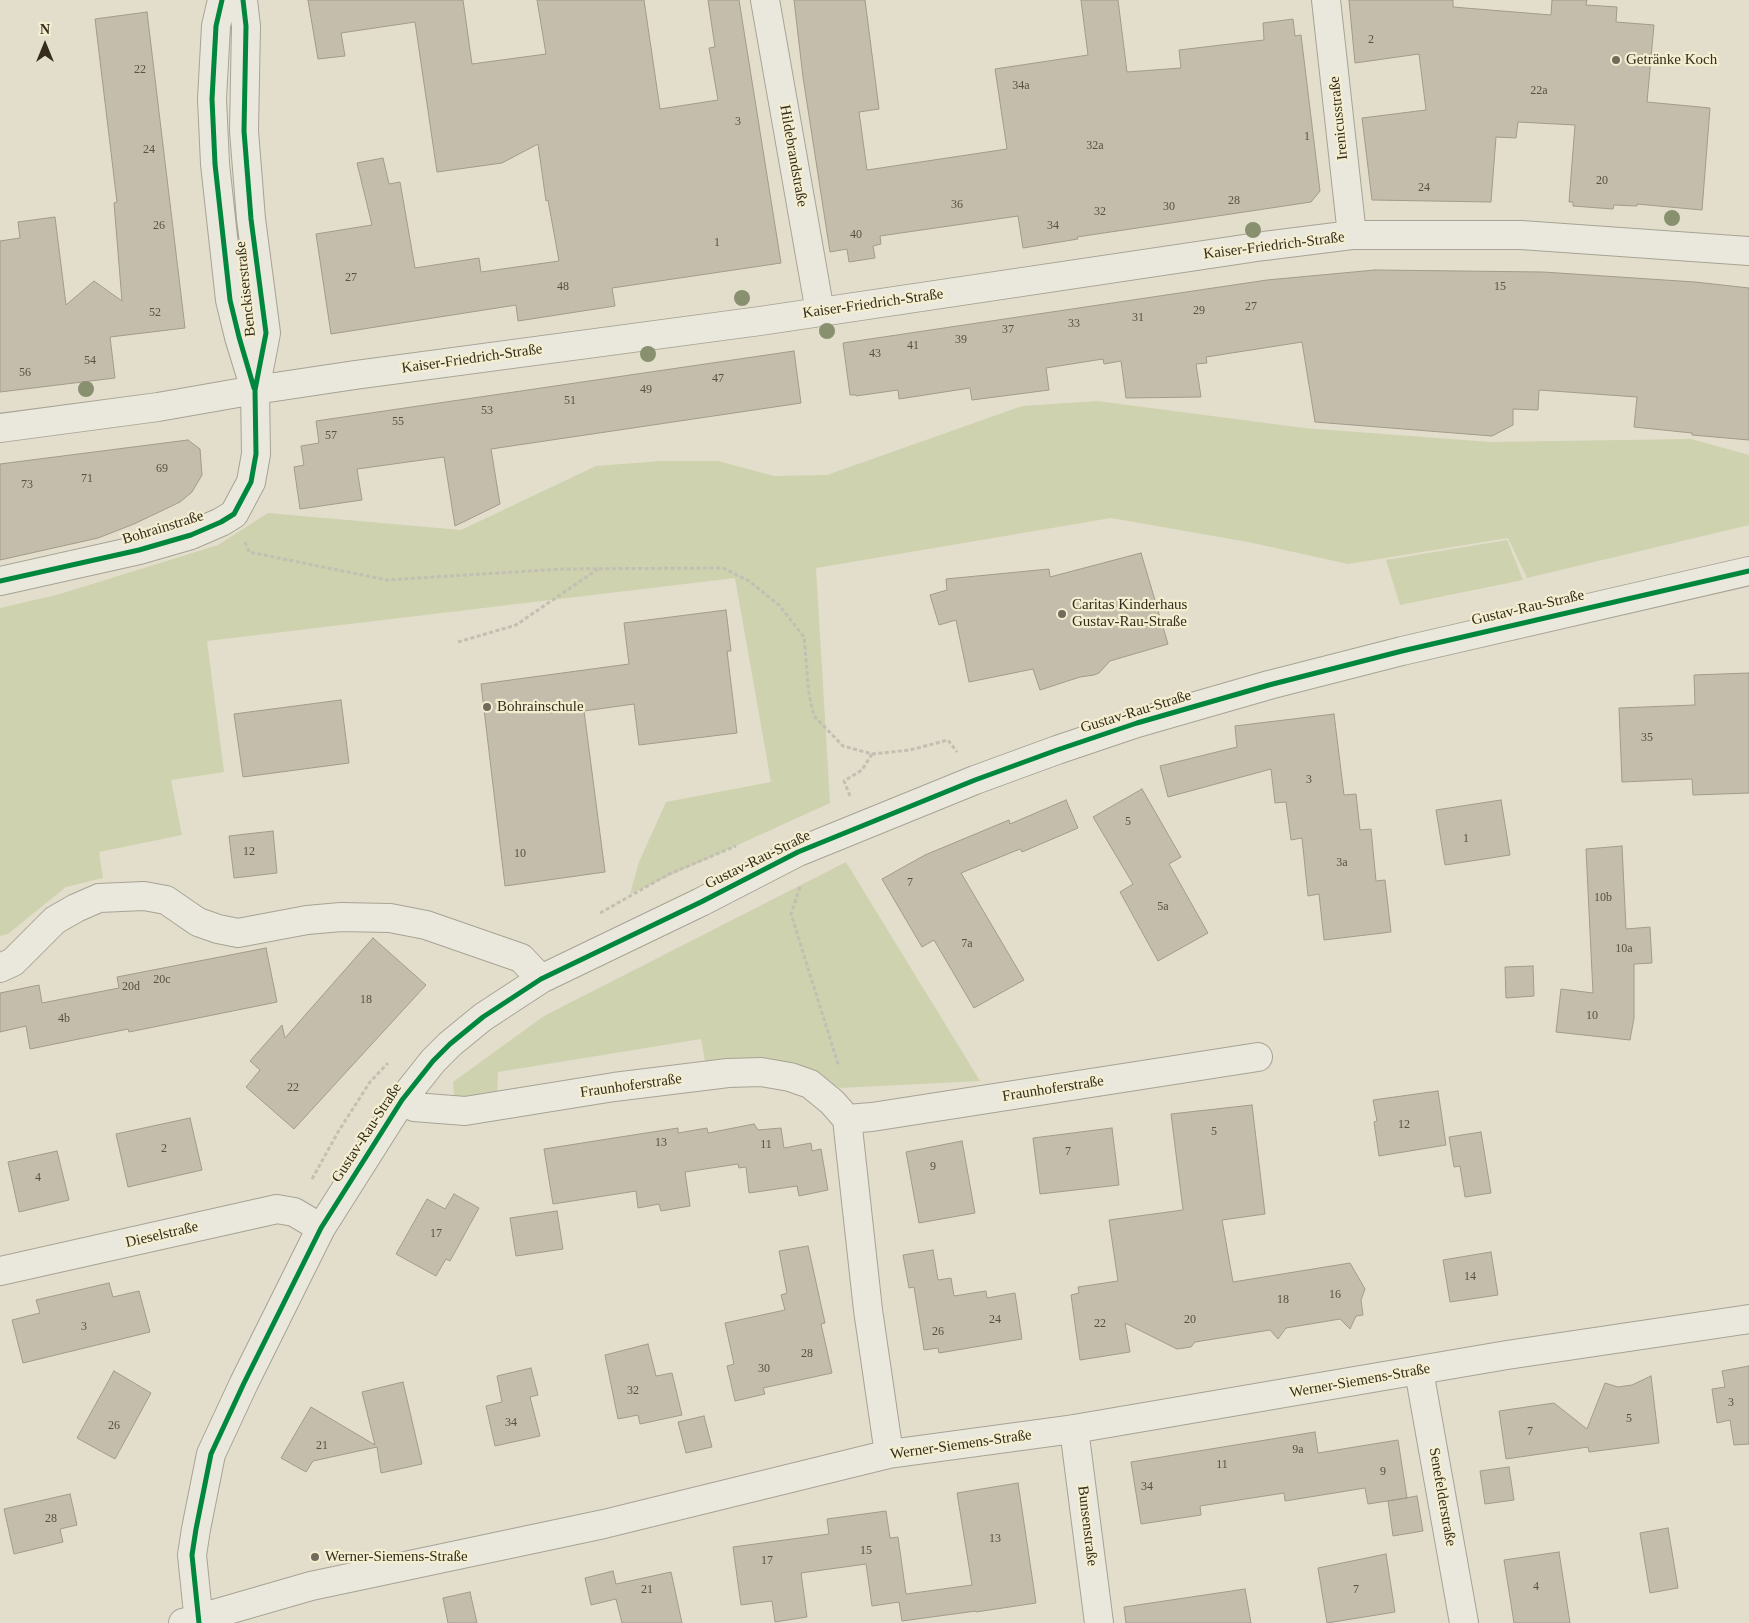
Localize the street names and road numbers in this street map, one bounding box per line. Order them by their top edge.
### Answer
street label: Irenicusstraße [1326,75,1352,161]
street label: Hildebrandstraße [775,104,811,208]
street label: Kaiser-Friedrich-Straße [1202,228,1346,264]
street label: Benckiserstraße [232,240,260,338]
street label: Kaiser-Friedrich-Straße [801,285,945,323]
street label: Kaiser-Friedrich-Straße [400,340,544,378]
street label: Bohrainstraße [120,507,206,549]
street label: Gustav-Rau-Straße [1470,586,1586,630]
street label: Gustav-Rau-Straße [1078,687,1194,737]
street label: Gustav-Rau-Straße [702,827,814,893]
street label: Fraunhoferstraße [579,1070,683,1102]
street label: Fraunhoferstraße [1001,1072,1105,1106]
street label: Gustav-Rau-Straße [328,1080,406,1186]
street label: Dieselstraße [124,1218,200,1252]
street label: Werner-Siemens-Straße [1288,1360,1432,1402]
street label: Werner-Siemens-Straße [889,1426,1033,1464]
street label: Senefelderstraße [1424,1446,1460,1548]
street label: Bunsenstraße [1073,1485,1101,1567]

